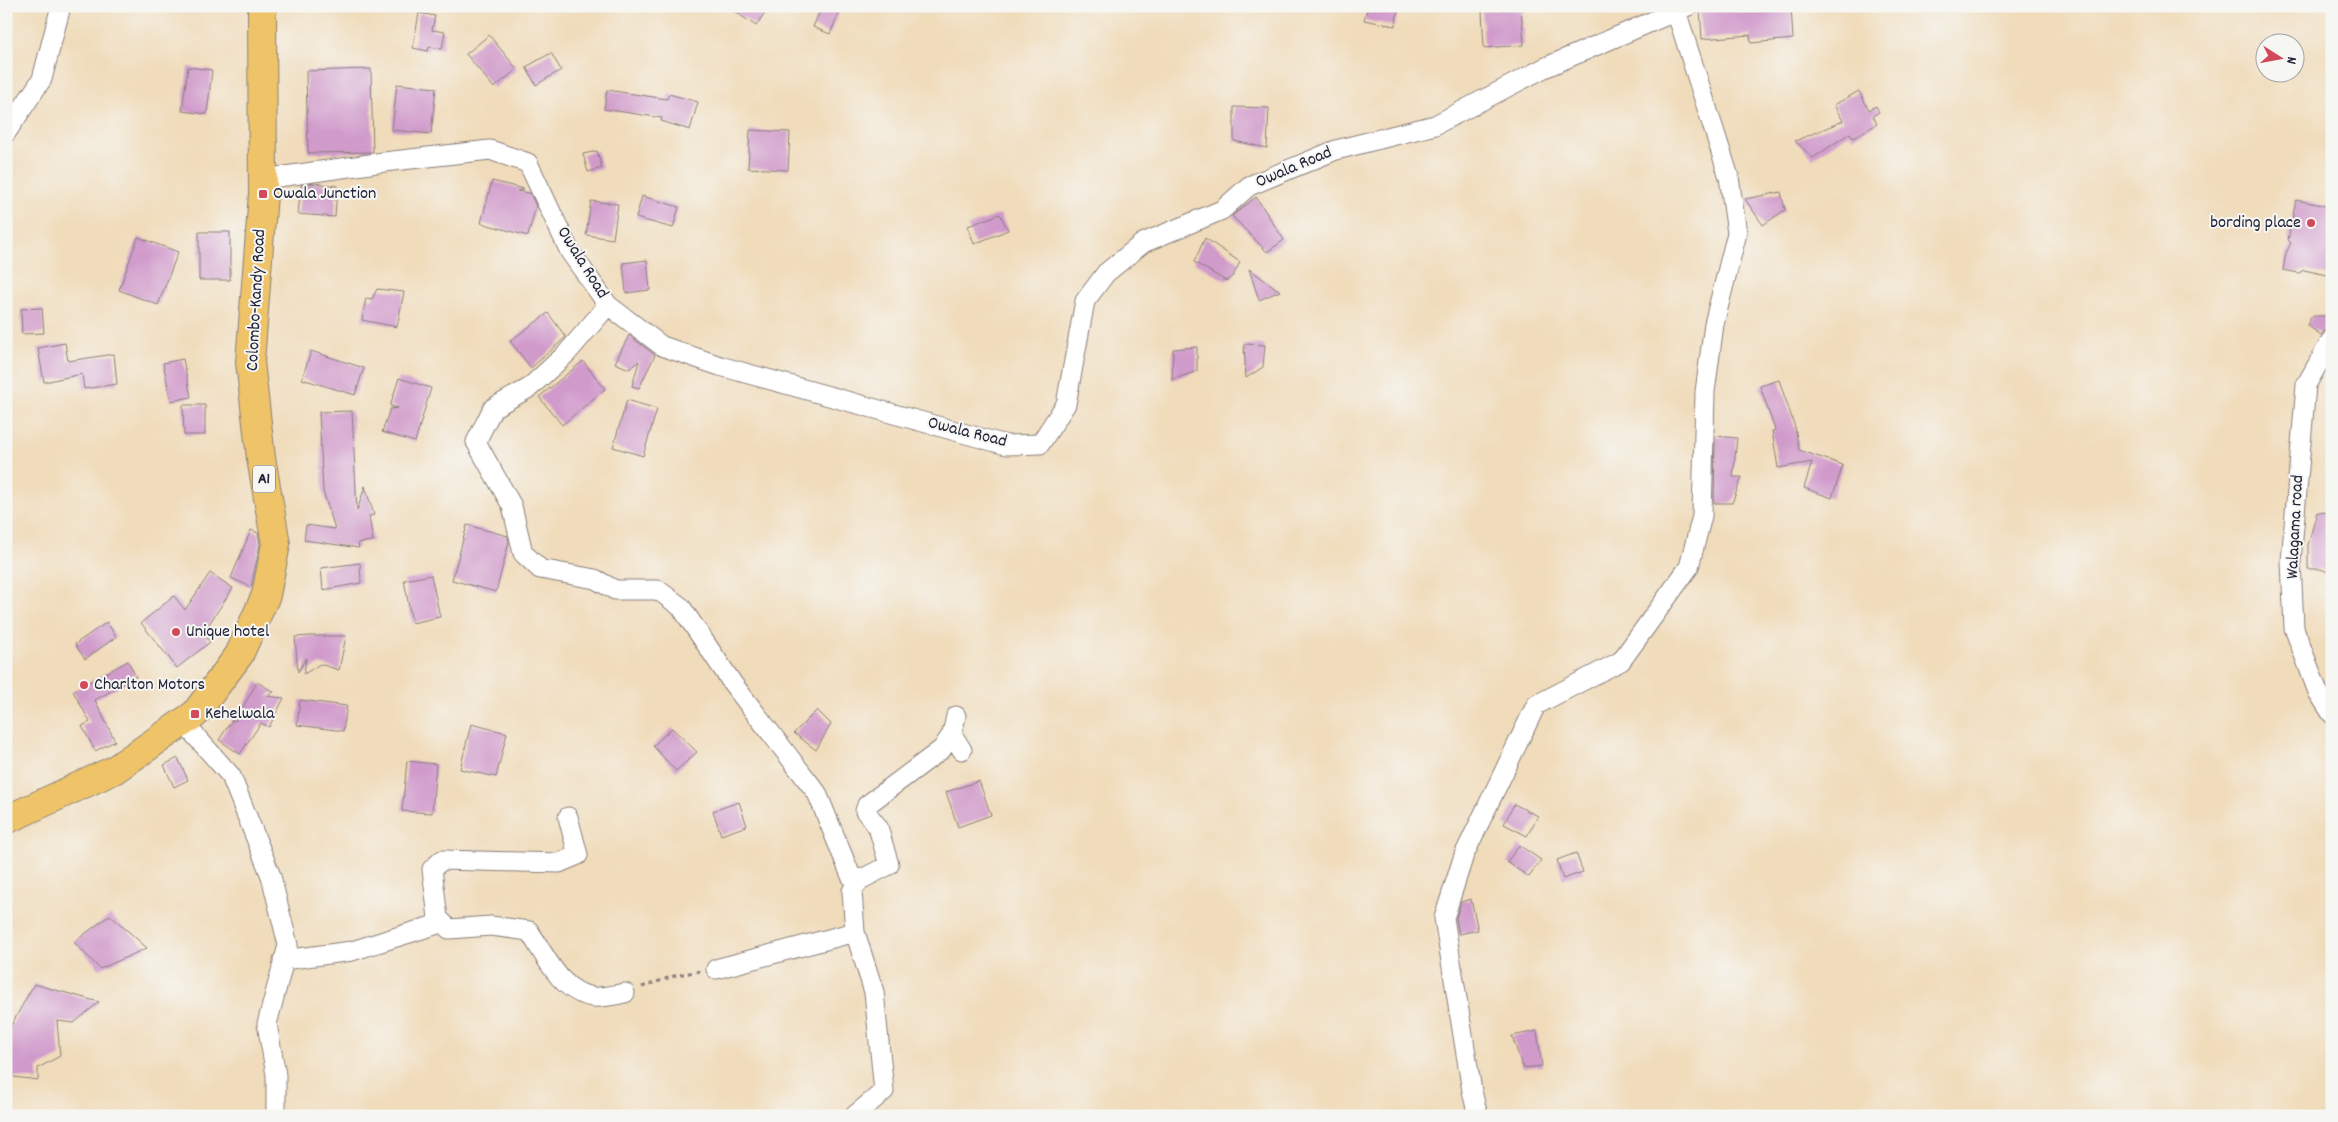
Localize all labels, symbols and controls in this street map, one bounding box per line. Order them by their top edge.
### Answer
north arrow [2256,32,2306,82]
text: N [2280,55,2301,65]
street label: Owala Road [1252,141,1336,195]
place label: Owala Junction [273,182,376,207]
marker: Owala Junction [257,188,269,200]
place label: bording place [2210,211,2301,236]
marker: bording place [2305,217,2317,229]
street label: Owala Road [550,222,614,304]
street label: Colombo-Kandy Road [241,228,273,372]
street label: Owala Road [925,411,1009,455]
road number: A1 [253,466,275,492]
street label: Walagama road [2281,474,2311,580]
place label: Unique hotel [186,620,270,645]
marker: Unique hotel [170,626,182,638]
place label: Charlton Motors [94,673,205,698]
marker: Charlton Motors [78,679,90,691]
place label: Kehelwala [205,702,275,727]
marker: Kehelwala [189,708,201,720]

